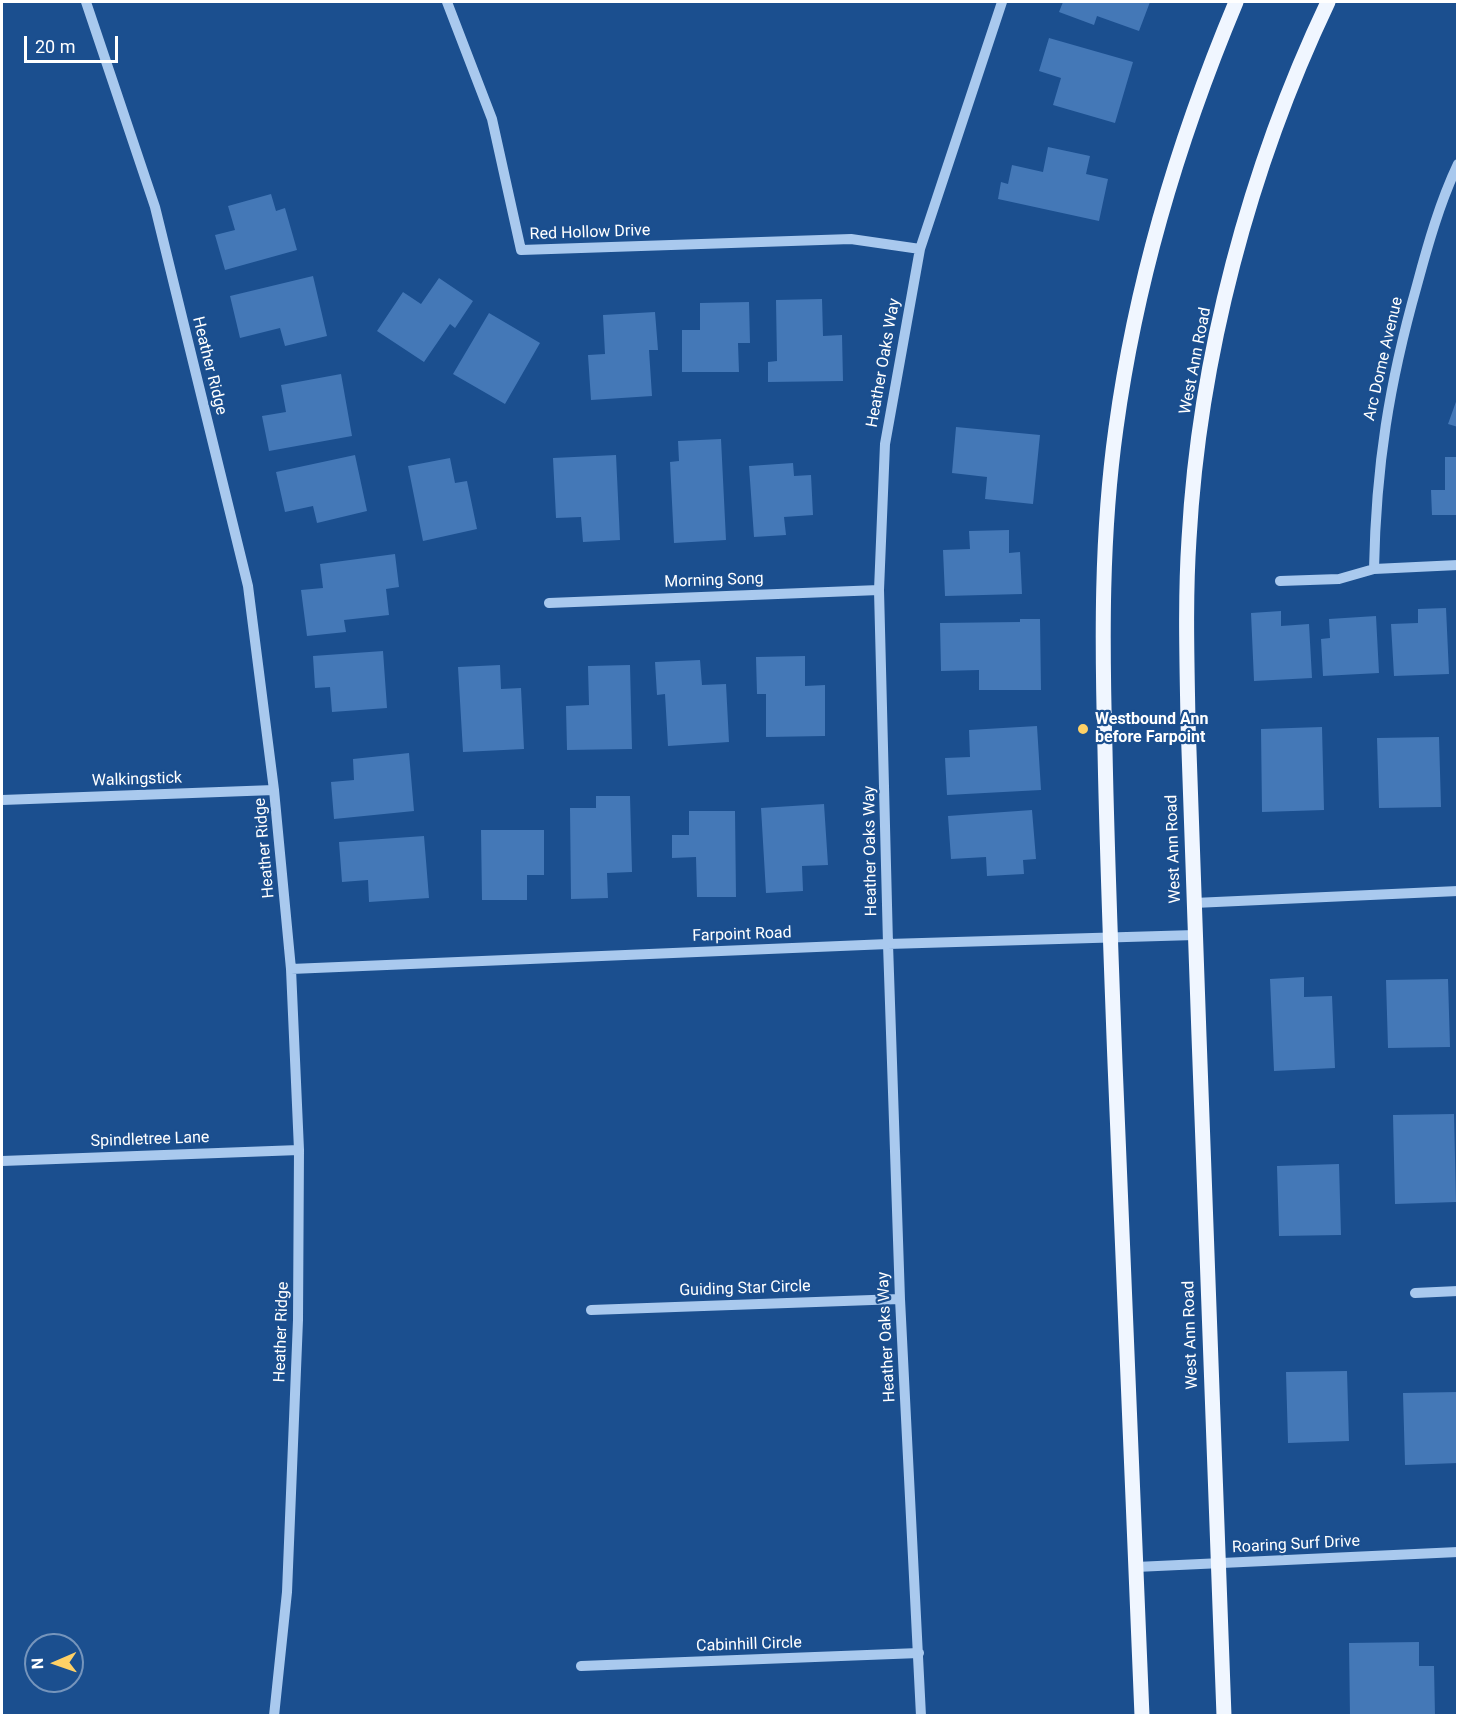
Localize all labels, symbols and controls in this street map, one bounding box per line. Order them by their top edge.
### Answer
scale bar [27,24,122,62]
text: 20 m [35,36,75,57]
street label: Red Hollow Drive [529,221,651,245]
street label: Arc Dome Avenue [1360,295,1408,423]
street label: Heather Oaks Way [863,297,905,429]
street label: West Ann Road [1176,306,1216,416]
street label: Heather Ridge [187,315,231,417]
street label: Morning Song [664,570,764,592]
place label: Westbound Ann before Farpoint [1095,710,1208,748]
marker: Westbound Ann before Farpoint [1076,722,1090,736]
street label: Walkingstick [92,769,182,791]
street label: Heather Oaks Way [860,786,882,916]
street label: West Ann Road [1163,794,1185,904]
street label: Heather Ridge [251,797,279,899]
street label: Farpoint Road [692,924,792,946]
street label: Spindletree Lane [90,1128,210,1152]
street label: Heather Oaks Way [874,1271,900,1403]
street label: Guiding Star Circle [679,1277,811,1301]
street label: West Ann Road [1180,1280,1202,1390]
street label: Heather Ridge [271,1281,293,1383]
street label: Roaring Surf Drive [1232,1532,1360,1558]
north arrow [24,1633,84,1693]
street label: Cabinhill Circle [696,1634,802,1656]
text: N [28,1658,47,1670]

